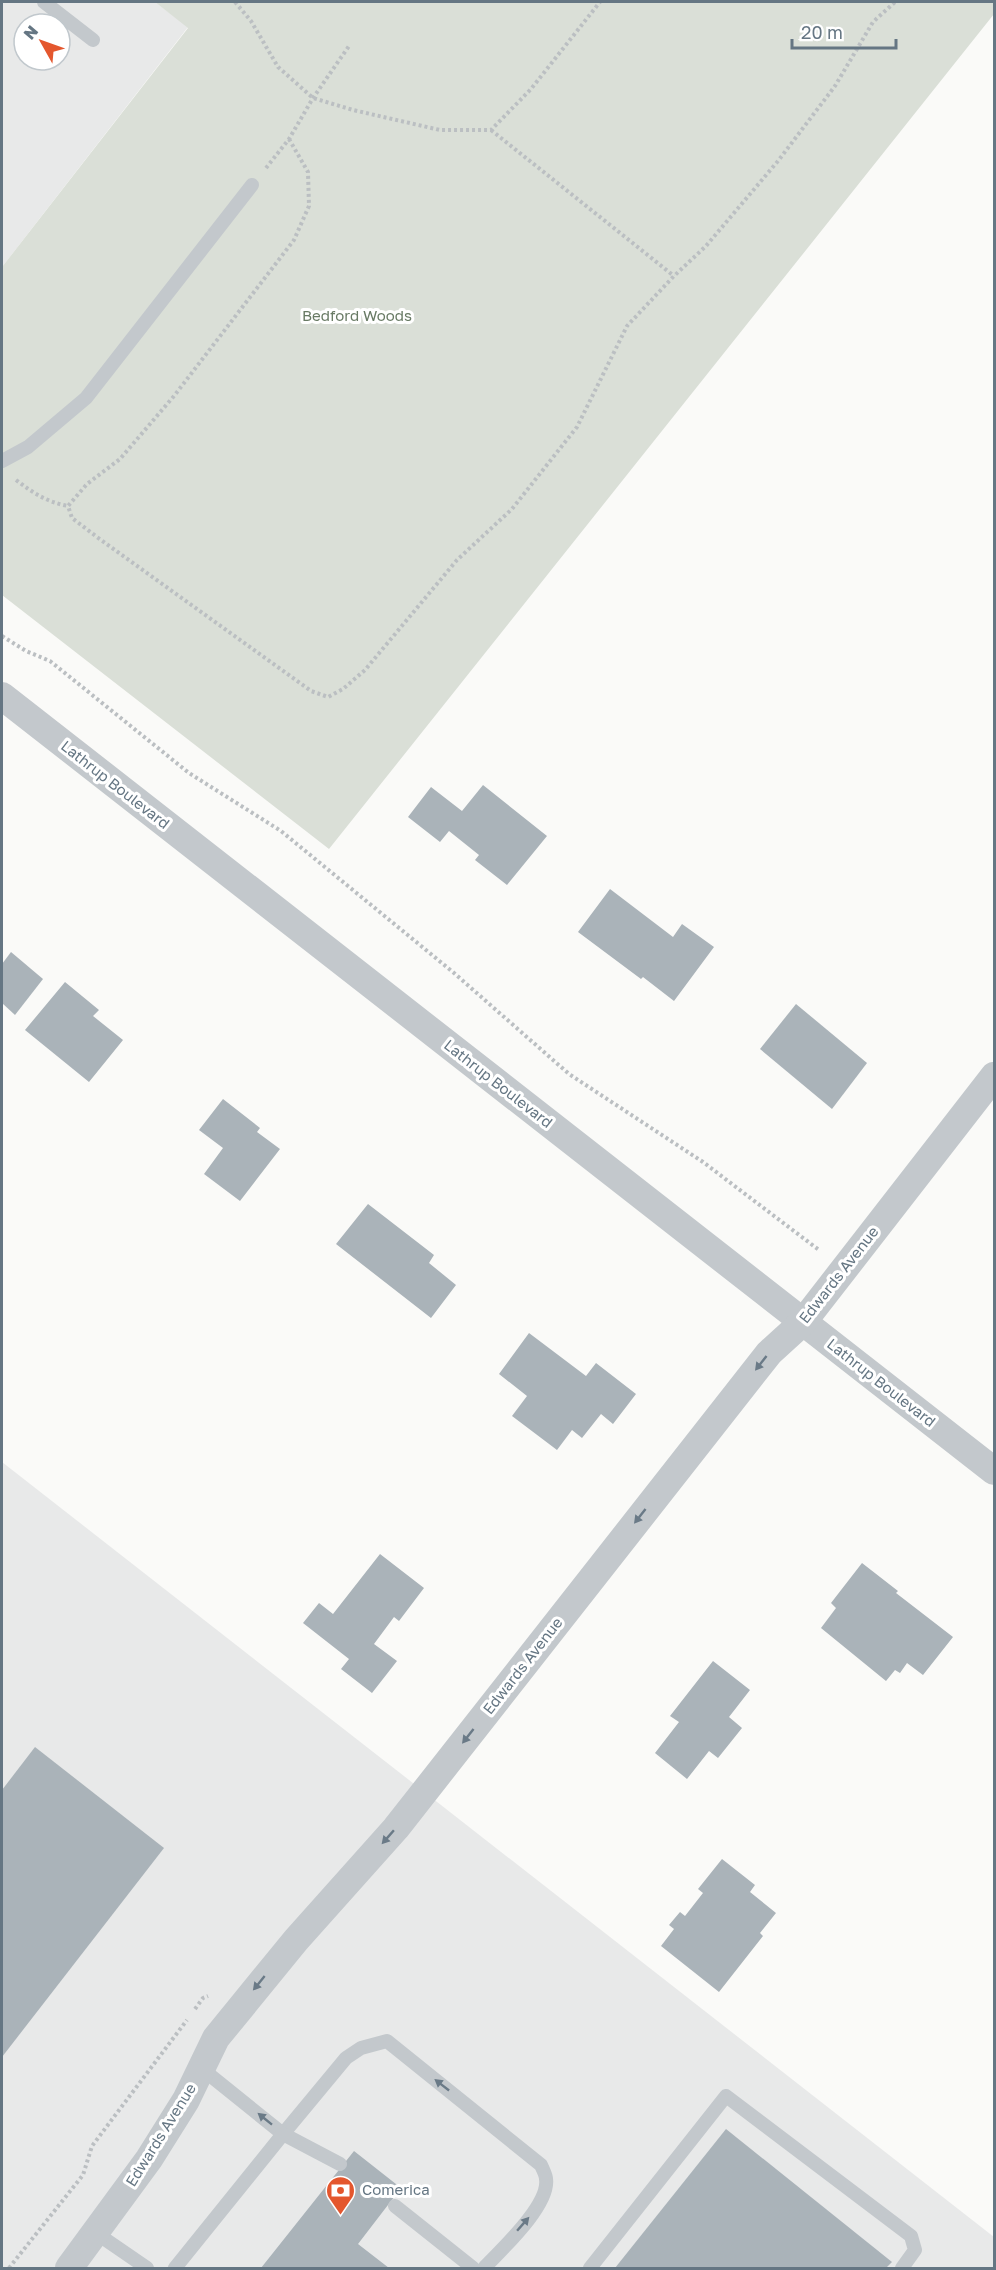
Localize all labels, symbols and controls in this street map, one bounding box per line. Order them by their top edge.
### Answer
north arrow [12,12,72,72]
scale bar [792,12,896,50]
text: N [19,21,42,43]
text: 20 m [801,21,843,43]
park label: Bedford Woods [302,306,412,324]
street label: Lathrup Boulevard [58,736,173,832]
street label: Lathrup Boulevard [441,1035,556,1131]
street label: Edwards Avenue [795,1222,882,1326]
street label: Lathrup Boulevard [824,1334,939,1430]
one-way arrow [755,1355,767,1370]
one-way arrow [634,1508,647,1524]
street label: Edwards Avenue [479,1613,566,1717]
one-way arrow [463,1728,475,1743]
one-way arrow [382,1829,395,1844]
one-way arrow [253,1976,266,1991]
one-way arrow [434,2078,450,2091]
street label: Edwards Avenue [121,2079,199,2189]
one-way arrow [257,2113,273,2126]
bank icon: Comerica [325,2174,357,2216]
place label: Comerica [362,2180,430,2198]
one-way arrow [516,2217,529,2232]

